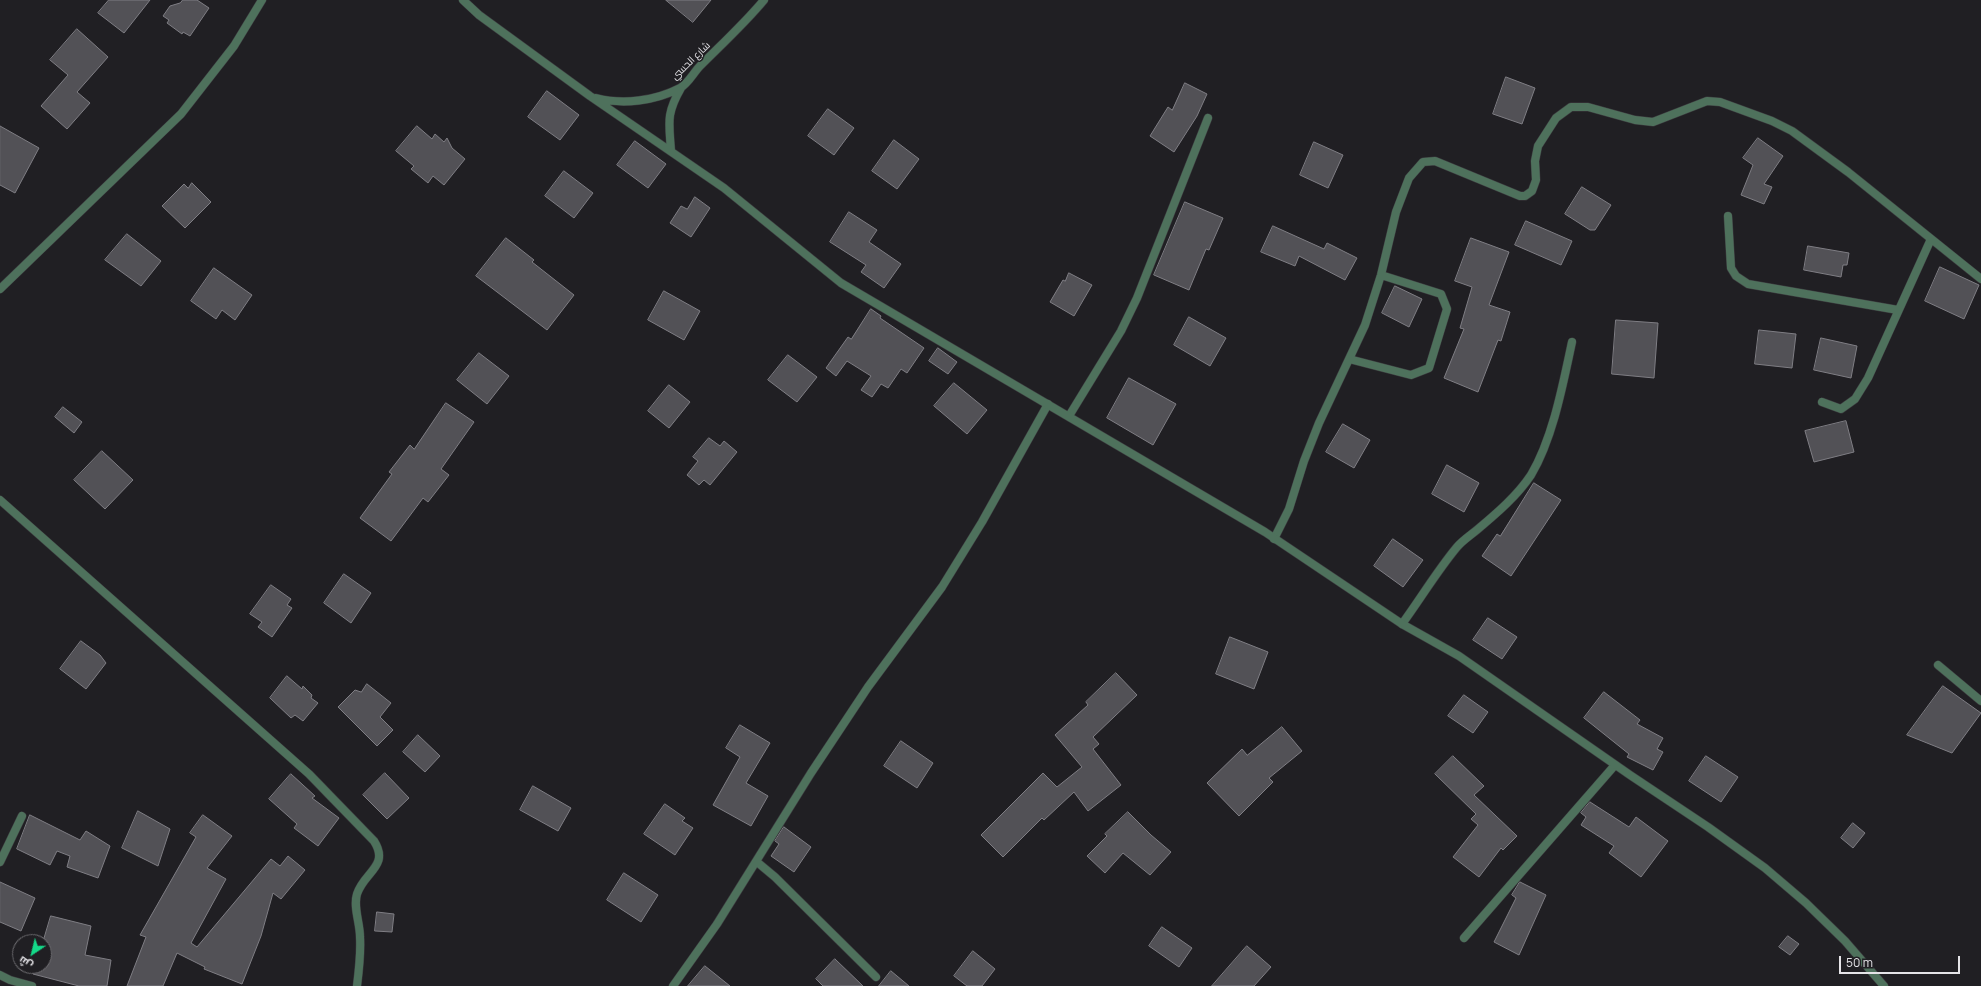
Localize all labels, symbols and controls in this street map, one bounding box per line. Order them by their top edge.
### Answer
street label: شارع الحسي [669,40,713,82]
north arrow [12,934,52,974]
scale bar [1841,948,1962,974]
text: ش [15,953,35,974]
text: 50 m [1846,954,1873,971]

